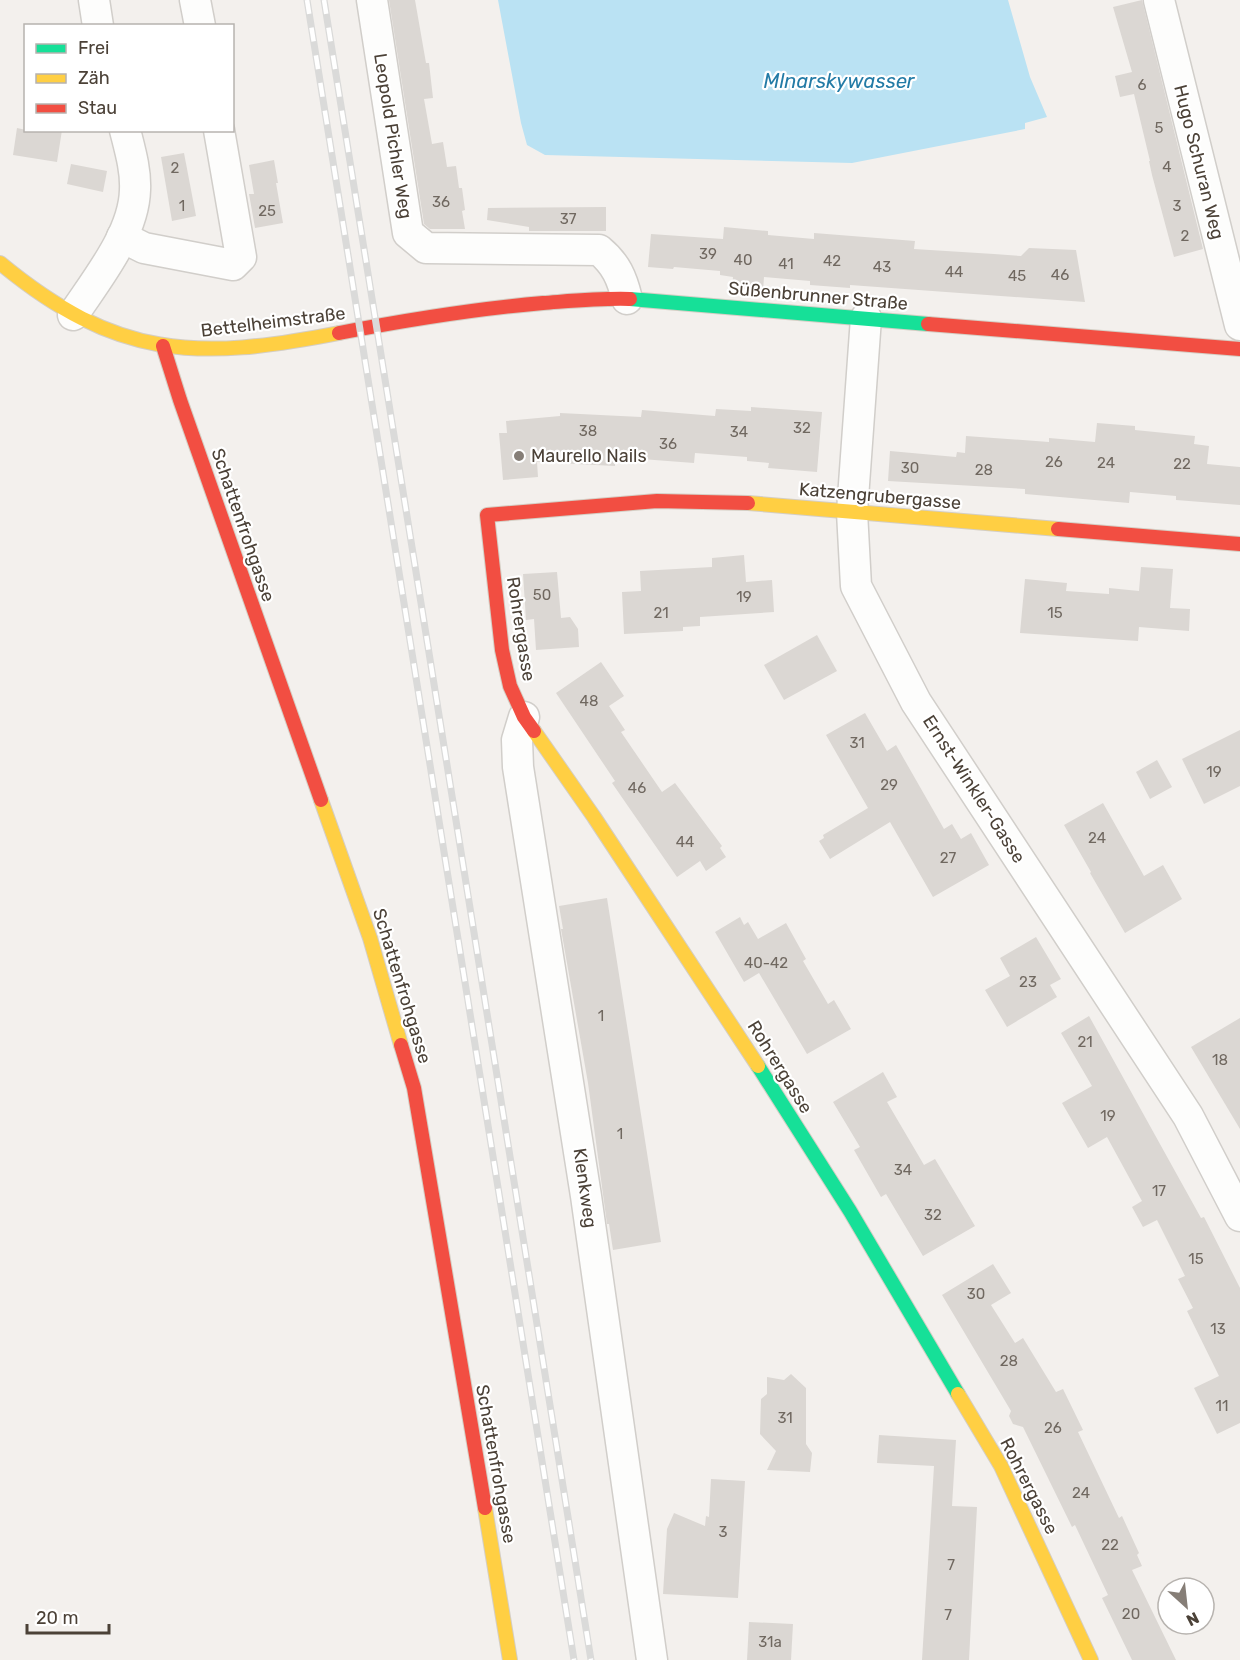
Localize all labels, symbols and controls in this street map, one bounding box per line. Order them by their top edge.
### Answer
legend [24,24,234,132]
text: Frei [78,37,109,59]
street label: Leopold Pichler Weg [369,52,417,220]
text: Zäh [78,67,110,89]
water label: Mlnarskywasser [764,69,916,93]
house number: 6 [1137,76,1147,94]
street label: Hugo Schuran Weg [1169,82,1229,242]
text: Stau [78,97,117,119]
house number: 5 [1155,119,1164,137]
house number: 4 [1162,158,1172,176]
house number: 2 [171,159,180,177]
house number: 36 [432,193,450,211]
house number: 1 [179,197,185,215]
house number: 3 [1172,197,1182,215]
house number: 25 [258,202,276,220]
house number: 37 [560,210,577,228]
house number: 2 [1181,227,1190,245]
house number: 39 [699,245,717,263]
house number: 40 [734,251,752,269]
house number: 42 [823,252,841,270]
house number: 41 [778,255,794,273]
house number: 43 [873,258,891,276]
house number: 44 [945,263,963,281]
house number: 46 [1051,266,1069,284]
house number: 45 [1008,267,1026,285]
street label: Süßenbrunner Straße [727,277,909,315]
street label: Bettelheimstraße [199,302,347,342]
house number: 32 [793,419,811,437]
house number: 38 [579,422,597,440]
house number: 34 [730,423,748,441]
house number: 36 [659,435,677,453]
street label: Schattenfrohgasse [206,445,280,605]
place label: Maurello Nails [531,445,647,467]
marker: Maurello Nails [512,449,526,463]
house number: 26 [1045,453,1063,471]
house number: 24 [1097,454,1115,472]
house number: 22 [1173,455,1191,473]
house number: 30 [901,459,919,477]
house number: 28 [975,461,993,479]
street label: Katzengrubergasse [798,478,962,514]
street label: Rohrergasse [502,575,540,683]
house number: 50 [533,586,551,604]
house number: 19 [736,588,752,606]
house number: 21 [653,604,669,622]
house number: 15 [1047,604,1063,622]
house number: 48 [580,692,598,710]
street label: Ernst-Winkler-Gasse [918,711,1030,867]
house number: 31 [849,734,865,752]
house number: 19 [1206,763,1222,781]
house number: 29 [880,776,898,794]
house number: 46 [628,779,646,797]
house number: 24 [1088,829,1106,847]
house number: 44 [676,833,694,851]
house number: 27 [940,849,957,867]
street label: Schattenfrohgasse [368,906,436,1066]
house number: 40-42 [744,954,788,972]
house number: 23 [1019,973,1037,991]
house number: 1 [598,1007,604,1025]
street label: Rohrergasse [743,1016,817,1118]
house number: 21 [1077,1033,1093,1051]
house number: 18 [1212,1051,1228,1069]
house number: 19 [1100,1107,1116,1125]
house number: 1 [617,1125,623,1143]
street label: Klenkweg [569,1147,601,1229]
house number: 34 [894,1161,912,1179]
house number: 17 [1152,1182,1166,1200]
house number: 32 [924,1206,942,1224]
house number: 15 [1188,1250,1204,1268]
house number: 30 [967,1285,985,1303]
house number: 13 [1210,1320,1226,1338]
house number: 28 [1000,1352,1018,1370]
street label: Schattenfrohgasse [471,1383,521,1545]
house number: 11 [1216,1397,1228,1415]
house number: 31 [777,1409,793,1427]
house number: 26 [1044,1419,1062,1437]
street label: Rohrergasse [995,1434,1063,1538]
house number: 24 [1072,1484,1090,1502]
house number: 3 [718,1523,728,1541]
house number: 22 [1101,1536,1119,1554]
house number: 7 [947,1556,955,1574]
north arrow [1156,1576,1216,1636]
scale bar [27,1597,110,1635]
house number: 20 [1122,1605,1140,1623]
house number: 7 [944,1606,952,1624]
text: 20 m [36,1607,78,1629]
text: N [1183,1608,1202,1630]
house number: 31a [758,1633,782,1651]

